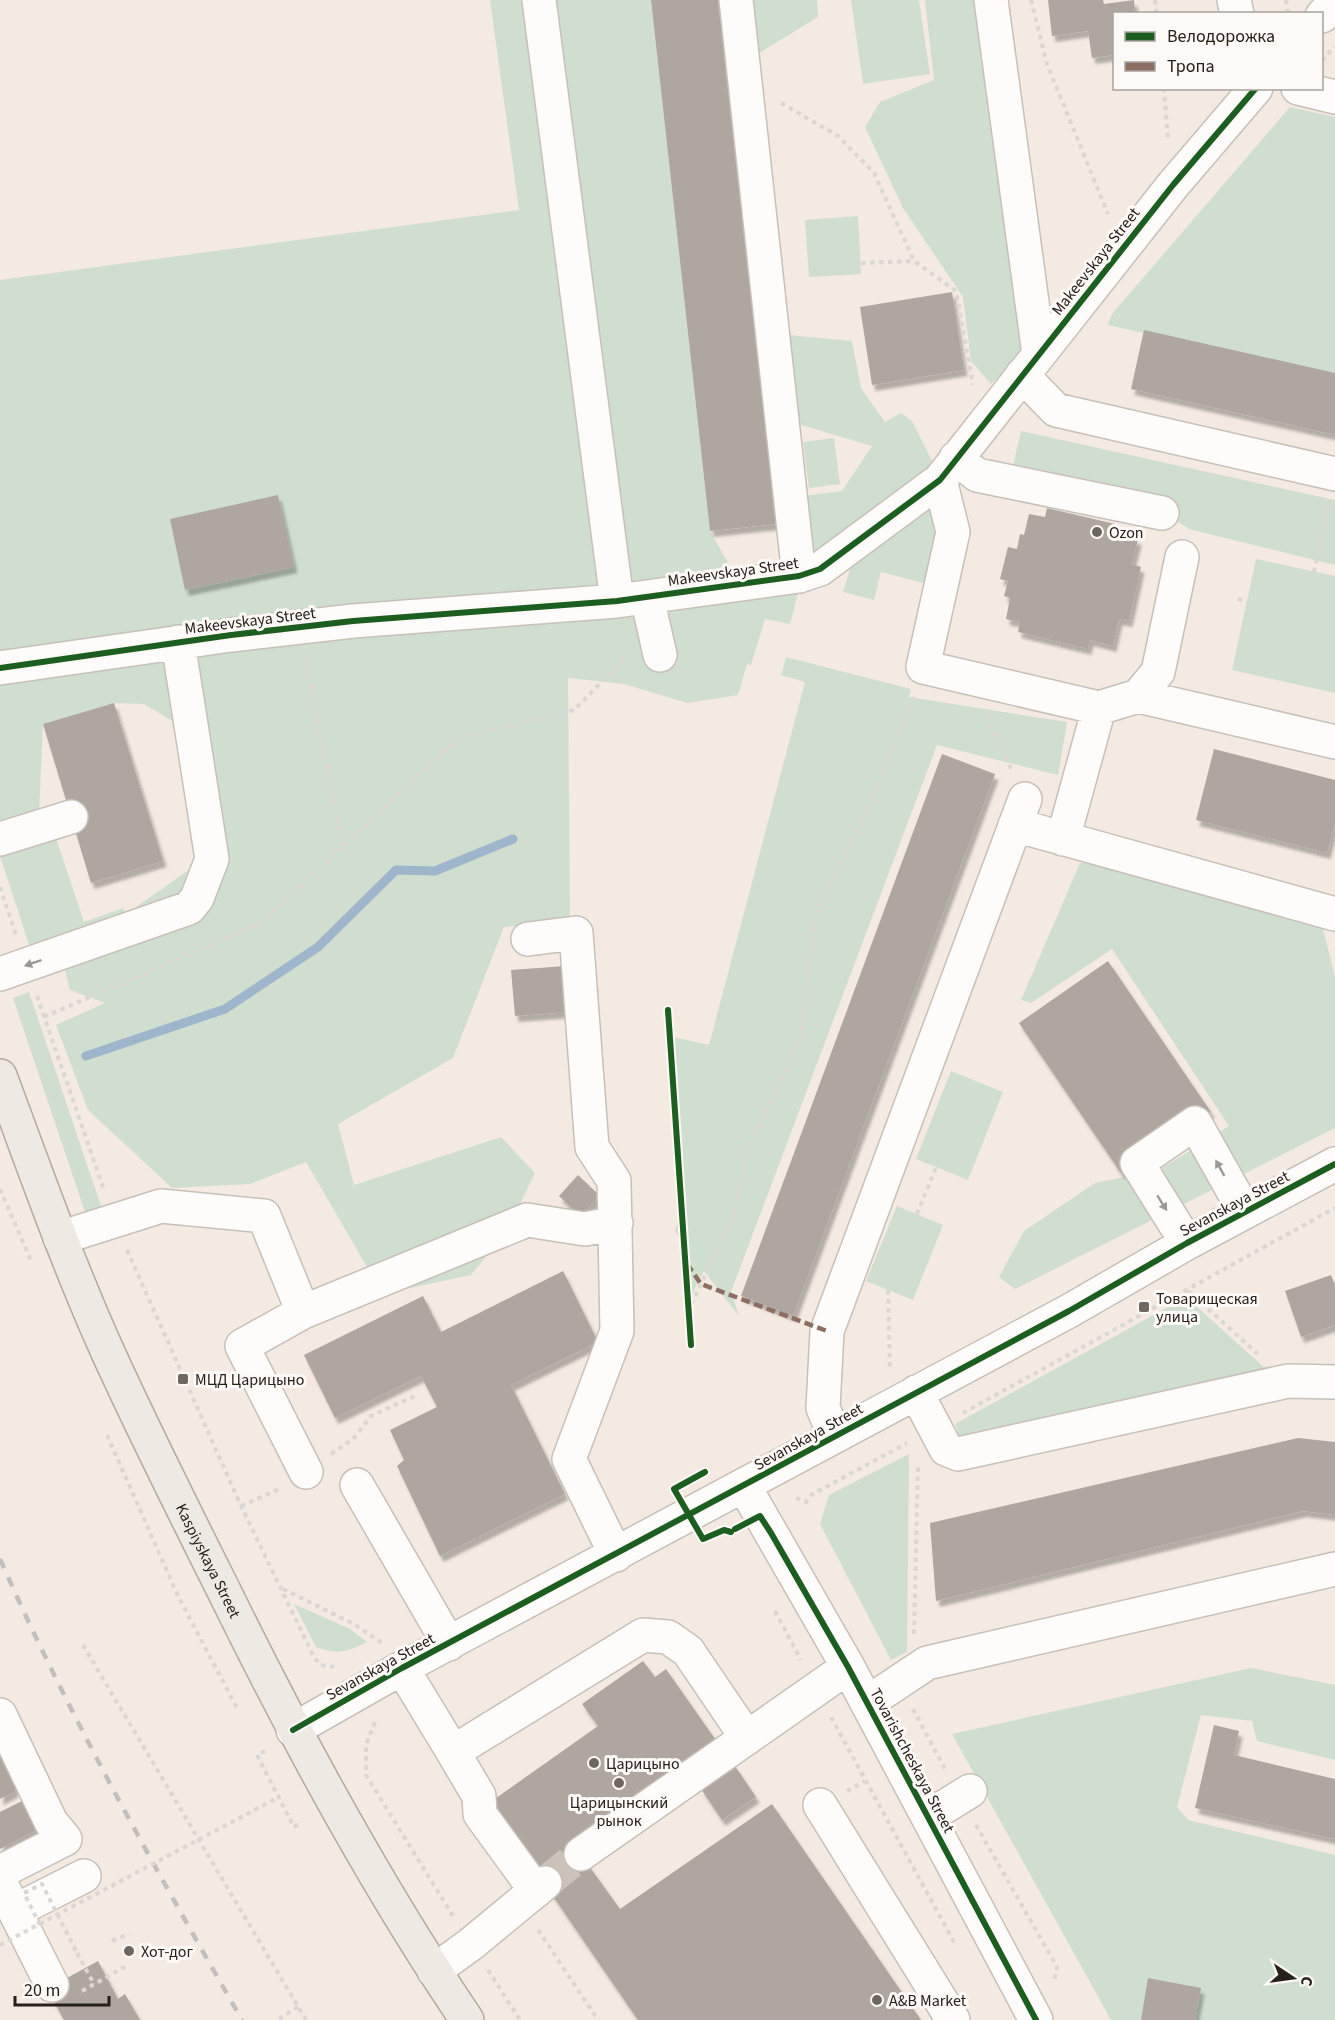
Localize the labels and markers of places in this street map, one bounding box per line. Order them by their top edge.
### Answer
place label: Ozon [1109,522,1144,544]
marker: Ozon [1090,525,1104,539]
place label: Товарищеская улица [1156,1288,1258,1328]
marker: Товарищеская улица [1137,1300,1151,1314]
place label: МЦД Царицыно [195,1369,305,1391]
marker: МЦД Царицыно [176,1372,190,1386]
place label: Царицыно [606,1753,680,1775]
marker: Царицыно [587,1756,601,1770]
marker: Царицынский рынок [612,1776,626,1790]
place label: Царицынский рынок [570,1792,668,1832]
place label: Хот-дог [141,1941,193,1963]
marker: Хот-дог [122,1944,136,1958]
place label: A&B Market [889,1990,967,2012]
marker: A&B Market [870,1993,884,2007]

